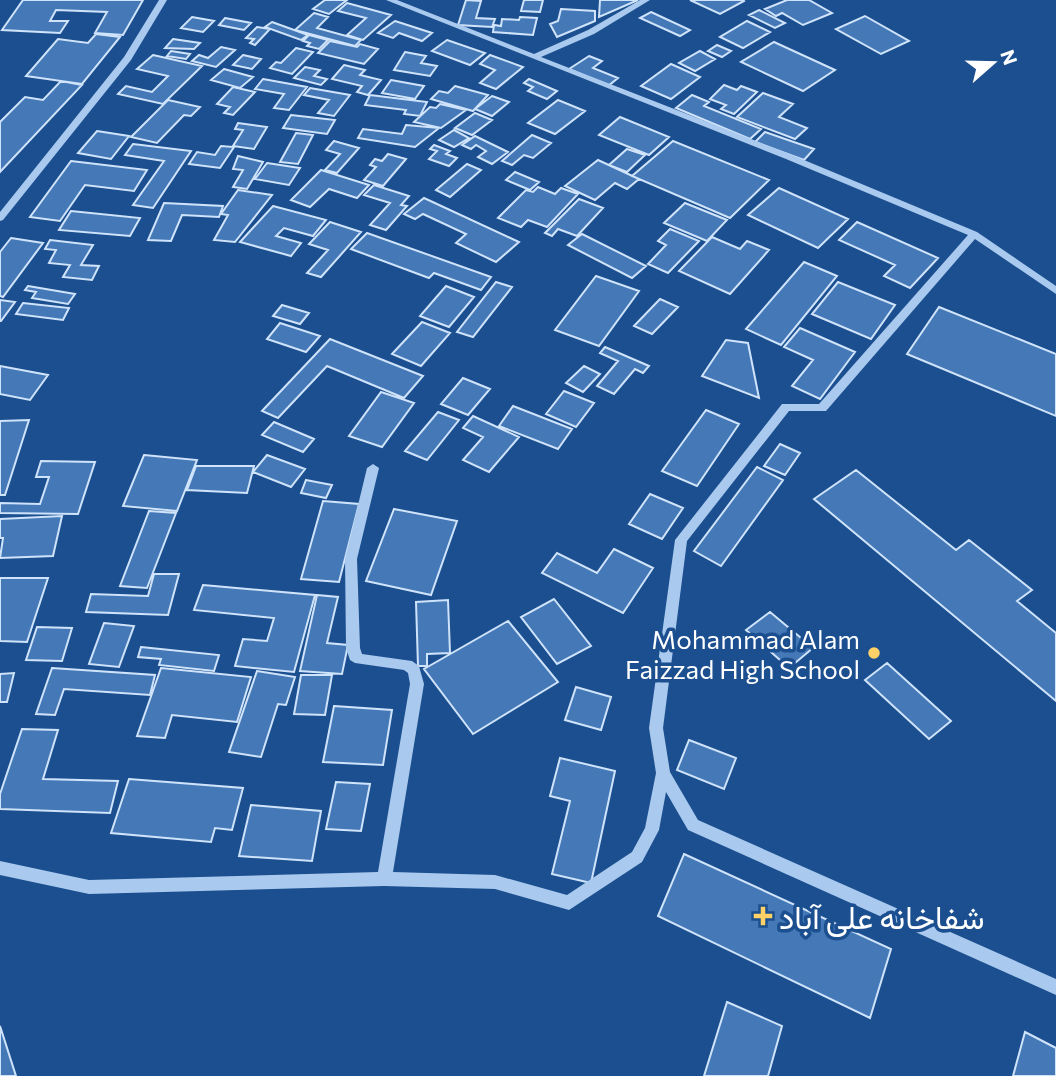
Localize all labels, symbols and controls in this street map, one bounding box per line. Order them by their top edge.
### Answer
north arrow [958,28,1028,98]
text: N [996,46,1023,68]
place label: Mohammad Alam Faizzad High School [625,623,860,684]
marker: Mohammad Alam Faizzad High School [866,645,882,661]
place label: شفاخانه علی آباد [779,896,985,937]
marker: شفاخانه علی آباد [753,906,773,926]

